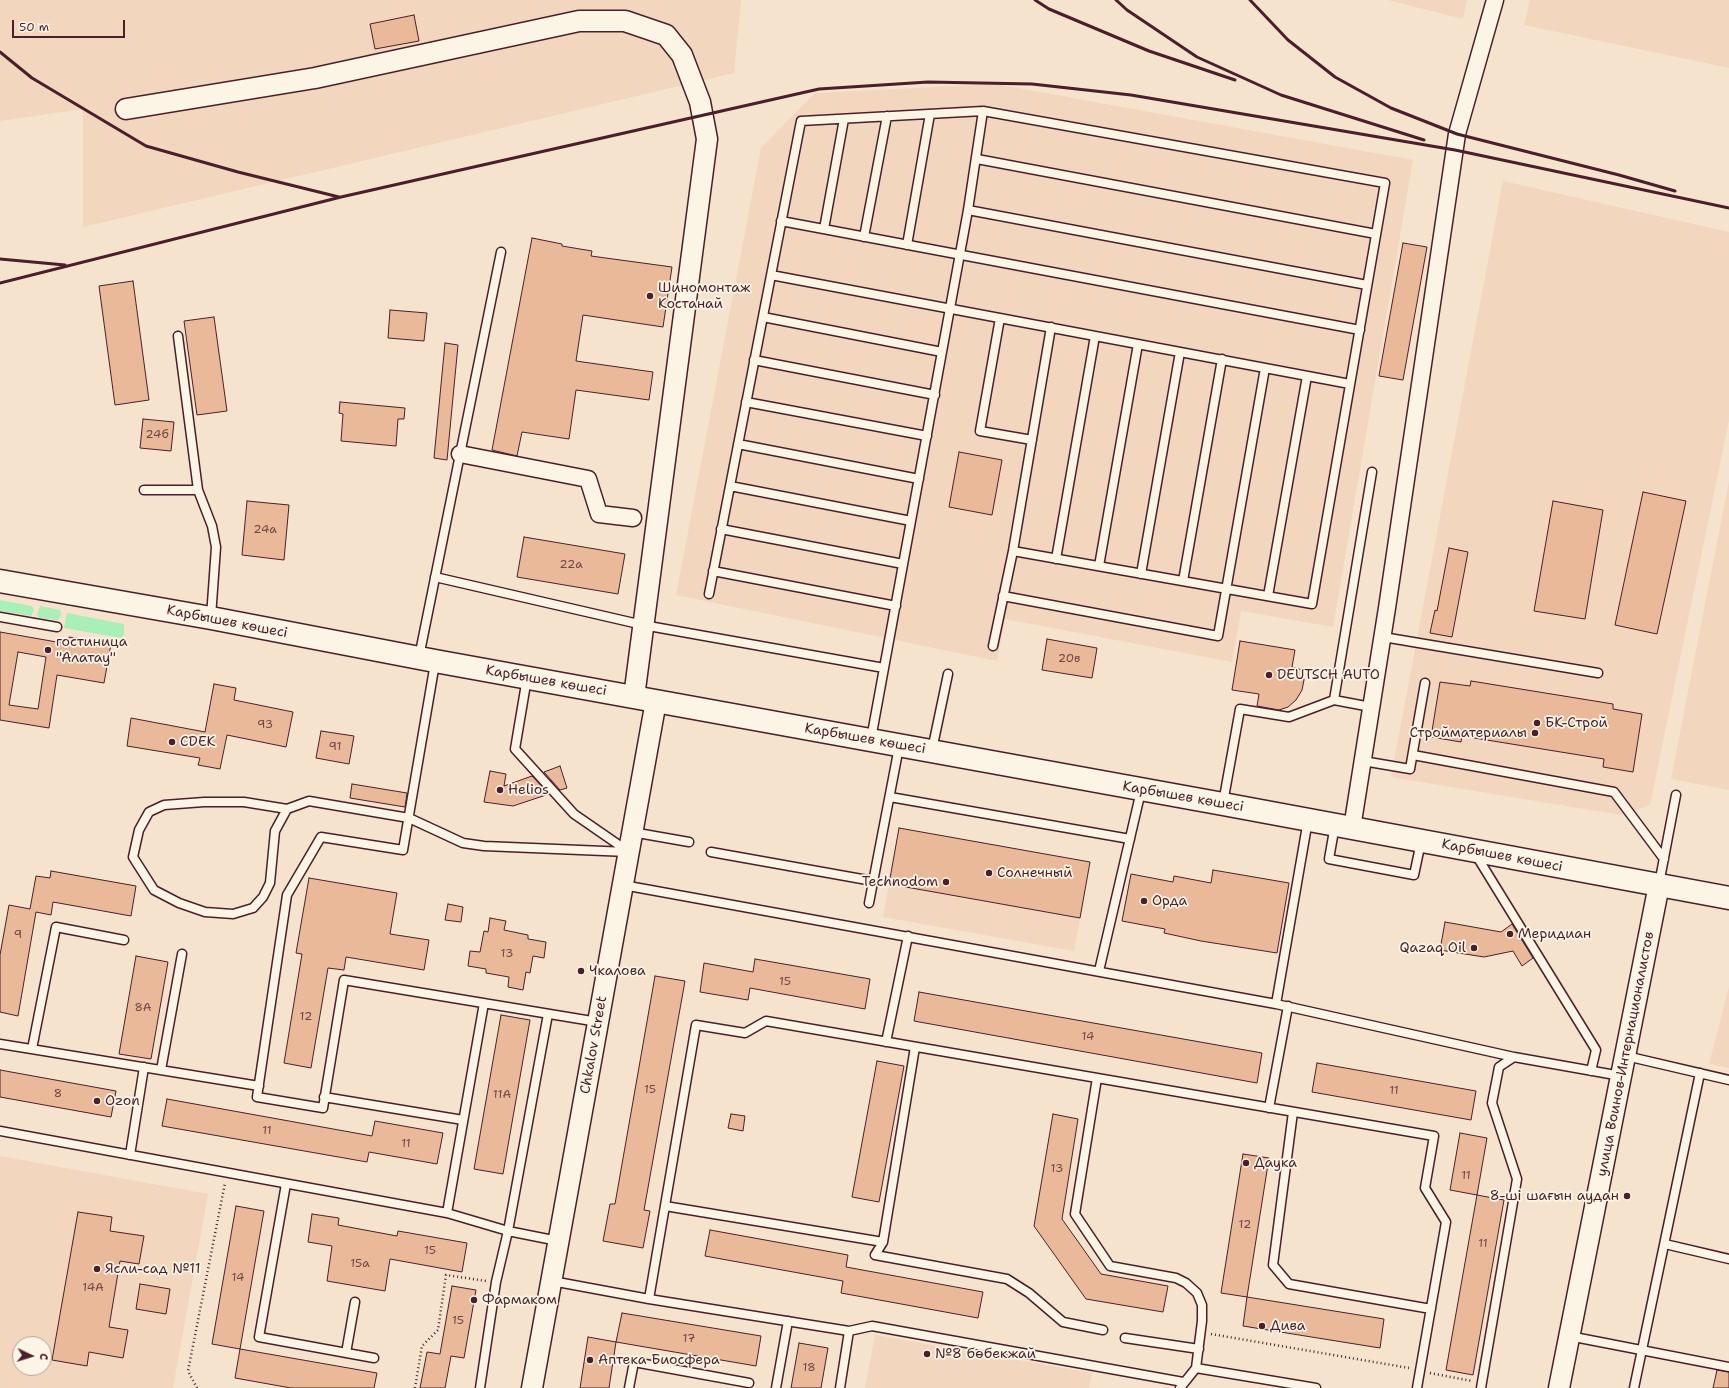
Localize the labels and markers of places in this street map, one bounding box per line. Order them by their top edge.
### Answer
place label: Шиномонтаж Костанай [658,280,750,312]
marker: Шиномонтаж Костанай [645,291,655,301]
place label: гостиница "Алатау" [56,634,127,666]
marker: гостиница "Алатау" [43,645,53,655]
place label: DEUTSCH AUTO [1277,667,1380,683]
marker: DEUTSCH AUTO [1264,670,1274,680]
place label: БК-Строй [1545,715,1608,731]
marker: БК-Строй [1532,718,1542,728]
place label: Стройматериалы [1409,725,1527,741]
marker: Стройматериалы [1530,728,1540,738]
place label: CDEK [180,734,216,750]
marker: CDEK [167,737,177,747]
place label: Helios [508,782,549,798]
marker: Helios [495,785,505,795]
place label: Солнечный [997,865,1072,881]
marker: Солнечный [984,868,994,878]
place label: Technodom [862,874,938,890]
marker: Technodom [941,877,951,887]
place label: Орда [1152,893,1187,909]
marker: Орда [1139,896,1149,906]
place label: Меридиан [1518,926,1591,942]
marker: Меридиан [1505,929,1515,939]
place label: Qazaq Oil [1399,940,1466,956]
marker: Qazaq Oil [1469,943,1479,953]
place label: Чкалова [589,963,646,979]
marker: Чкалова [576,966,586,976]
place label: Ozon [105,1093,140,1109]
marker: Ozon [92,1096,102,1106]
place label: Даука [1254,1155,1297,1171]
marker: Даука [1241,1158,1251,1168]
place label: 8-ші шағын аудан [1490,1188,1619,1204]
marker: 8-ші шағын аудан [1622,1191,1632,1201]
place label: Ясли-сад №11 [105,1261,200,1277]
marker: Ясли-сад №11 [92,1264,102,1274]
place label: Фармаком [482,1292,557,1308]
marker: Фармаком [469,1295,479,1305]
place label: Дива [1270,1318,1306,1334]
marker: Дива [1257,1321,1267,1331]
place label: №8 бөбекжай [935,1346,1036,1362]
marker: №8 бөбекжай [922,1349,932,1359]
place label: Аптека Биосфера [598,1352,720,1368]
marker: Аптека Биосфера [585,1355,595,1365]

